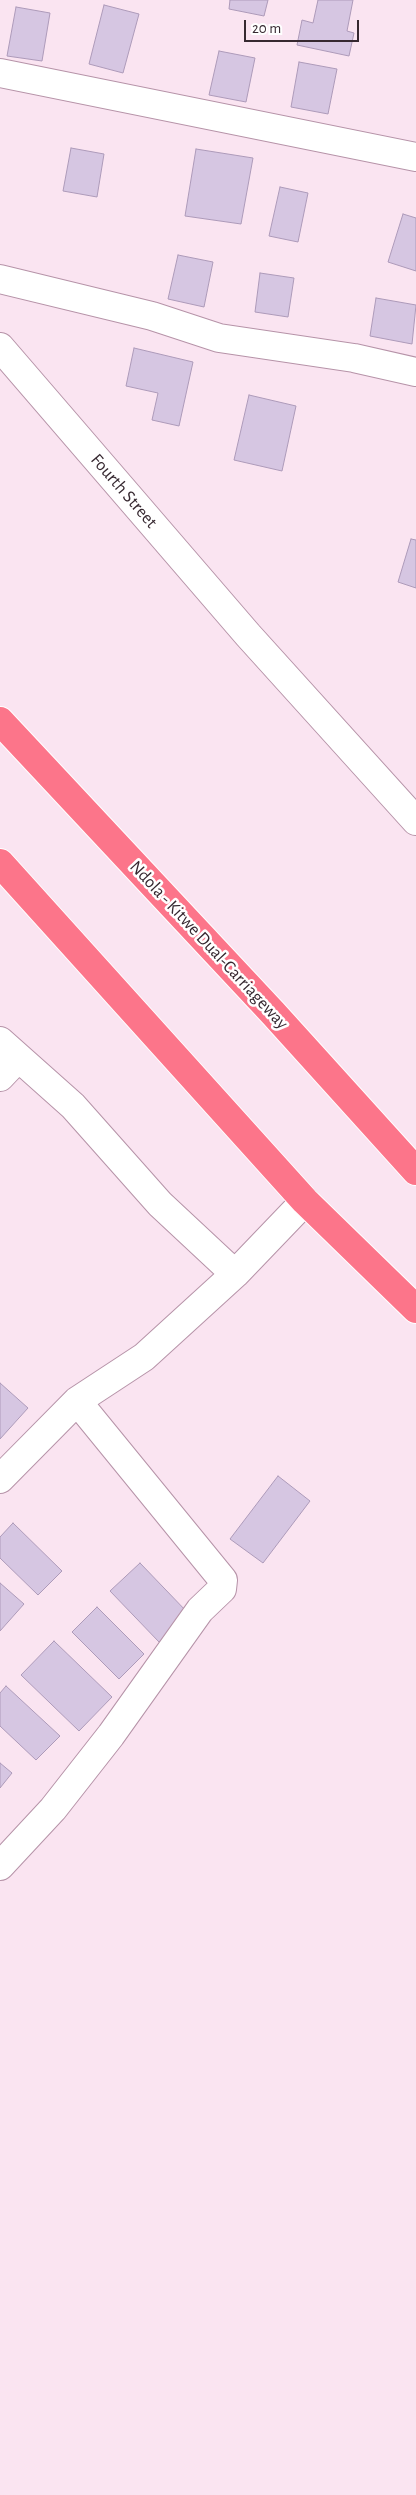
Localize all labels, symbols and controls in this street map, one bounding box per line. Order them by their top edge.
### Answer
scale bar [246,10,361,42]
text: 20 m [252,21,281,36]
street label: Fourth Street [86,449,162,533]
street label: Ndola - Kitwe Dual-Carriageway [125,856,293,1034]

